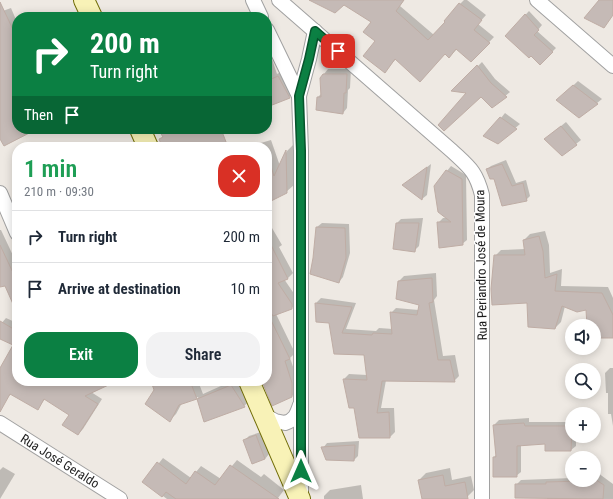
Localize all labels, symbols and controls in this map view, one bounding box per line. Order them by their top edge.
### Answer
text: 200 m [90,27,160,60]
icon: right [24,28,76,80]
pin [321,34,355,68]
icon: arrive [327,40,349,62]
text: Turn right [90,61,158,82]
icon: arrive [61,104,83,126]
text: Then [24,106,53,124]
text: 1 min [24,155,77,183]
button: close [218,155,260,197]
text: 210 m · 09:30 [24,184,94,199]
street label: Rua Periandro José de Moura [472,189,490,341]
icon: right [24,226,46,248]
text: Turn right [58,228,117,246]
text: 200 m [223,228,260,246]
icon: arrive [24,278,46,300]
text: Arrive at destination [58,280,181,298]
text: 10 m [230,280,260,298]
map controls [565,319,601,487]
button: sound [565,319,601,355]
button: Exit [24,332,138,378]
button: Share [146,332,260,378]
button: search [565,363,601,399]
button: + [565,407,601,443]
street label: Rua José Geraldo [18,431,102,491]
position arrow [280,450,322,492]
button: − [565,451,601,487]

